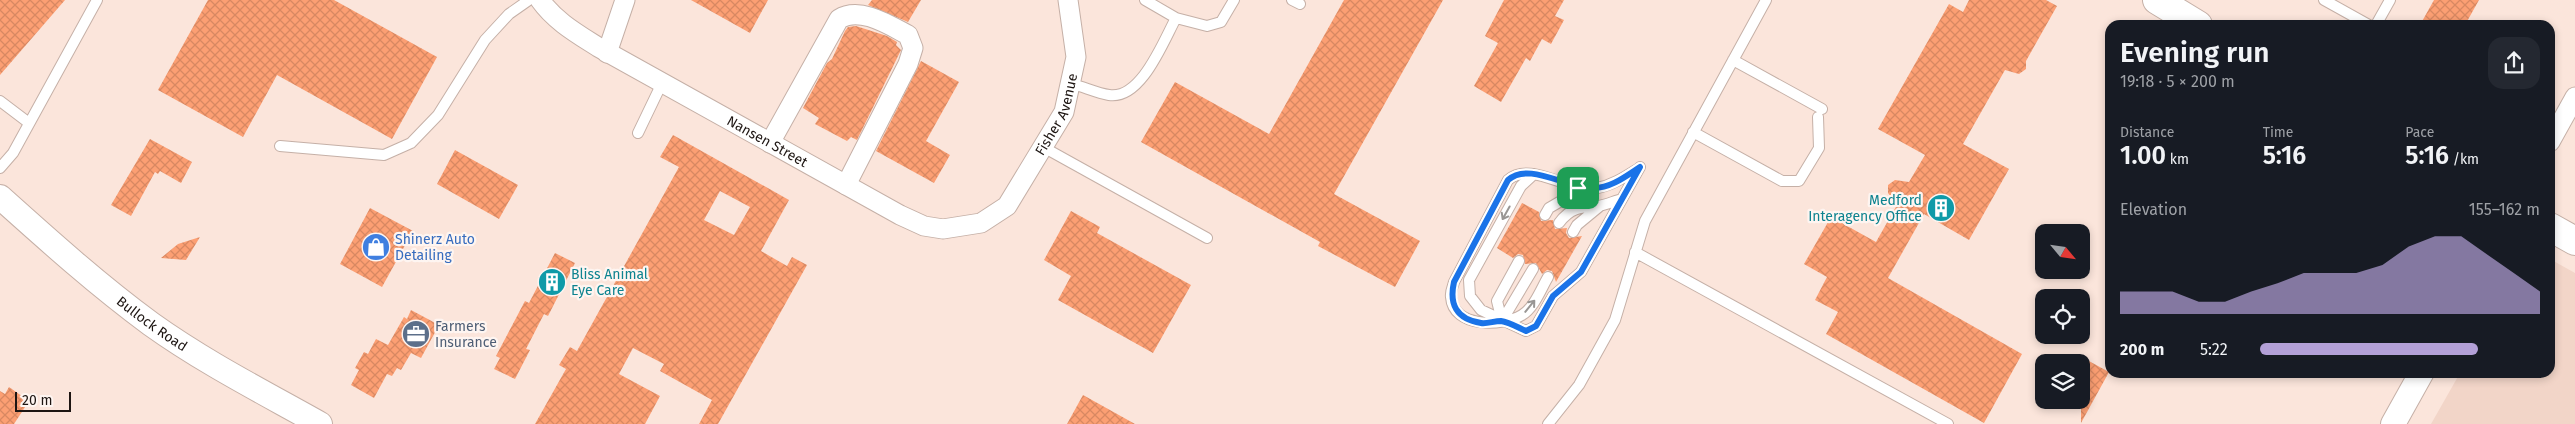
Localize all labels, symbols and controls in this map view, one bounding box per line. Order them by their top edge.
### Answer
text: Evening run [2120,36,2269,69]
button: share [2488,37,2540,89]
street label: Fisher Avenue [1031,72,1081,158]
text: 19:18 · 5 × 200 m [2120,72,2235,91]
street label: Nansen Street [724,112,811,171]
text: Distance [2120,124,2174,141]
text: Time [2263,124,2293,141]
text: Pace [2405,124,2434,141]
text: 1.00 [2120,141,2166,171]
text: 5:16 [2263,141,2306,171]
text: 5:16 [2405,141,2449,171]
text: km [2166,151,2189,168]
text: /km [2449,151,2479,168]
pin [1557,167,1599,209]
icon: arrive [1564,174,1592,202]
place label: Medford Interagency Office [1808,192,1922,225]
building icon: Medford Interagency Office [1926,193,1956,223]
text: Elevation [2120,200,2187,219]
text: 155–162 m [2469,200,2540,219]
one-way arrow [1501,206,1511,221]
north arrow [2035,224,2090,279]
map controls [2035,224,2090,409]
place label: Shinerz Auto Detailing [395,231,475,264]
shop icon: Shinerz Auto Detailing [361,232,391,262]
place label: Bliss Animal Eye Care [571,266,648,299]
building icon: Bliss Animal Eye Care [537,267,567,297]
button: locate [2035,289,2090,344]
street label: Bullock Road [113,293,190,355]
one-way arrow [1525,300,1536,313]
place label: Farmers Insurance [435,318,497,351]
office icon: Farmers Insurance [401,319,431,349]
text: 200 m [2120,340,2164,359]
text: 5:22 [2200,340,2228,359]
button: layers [2035,354,2090,409]
scale bar [15,389,71,412]
text: 20 m [22,392,52,409]

